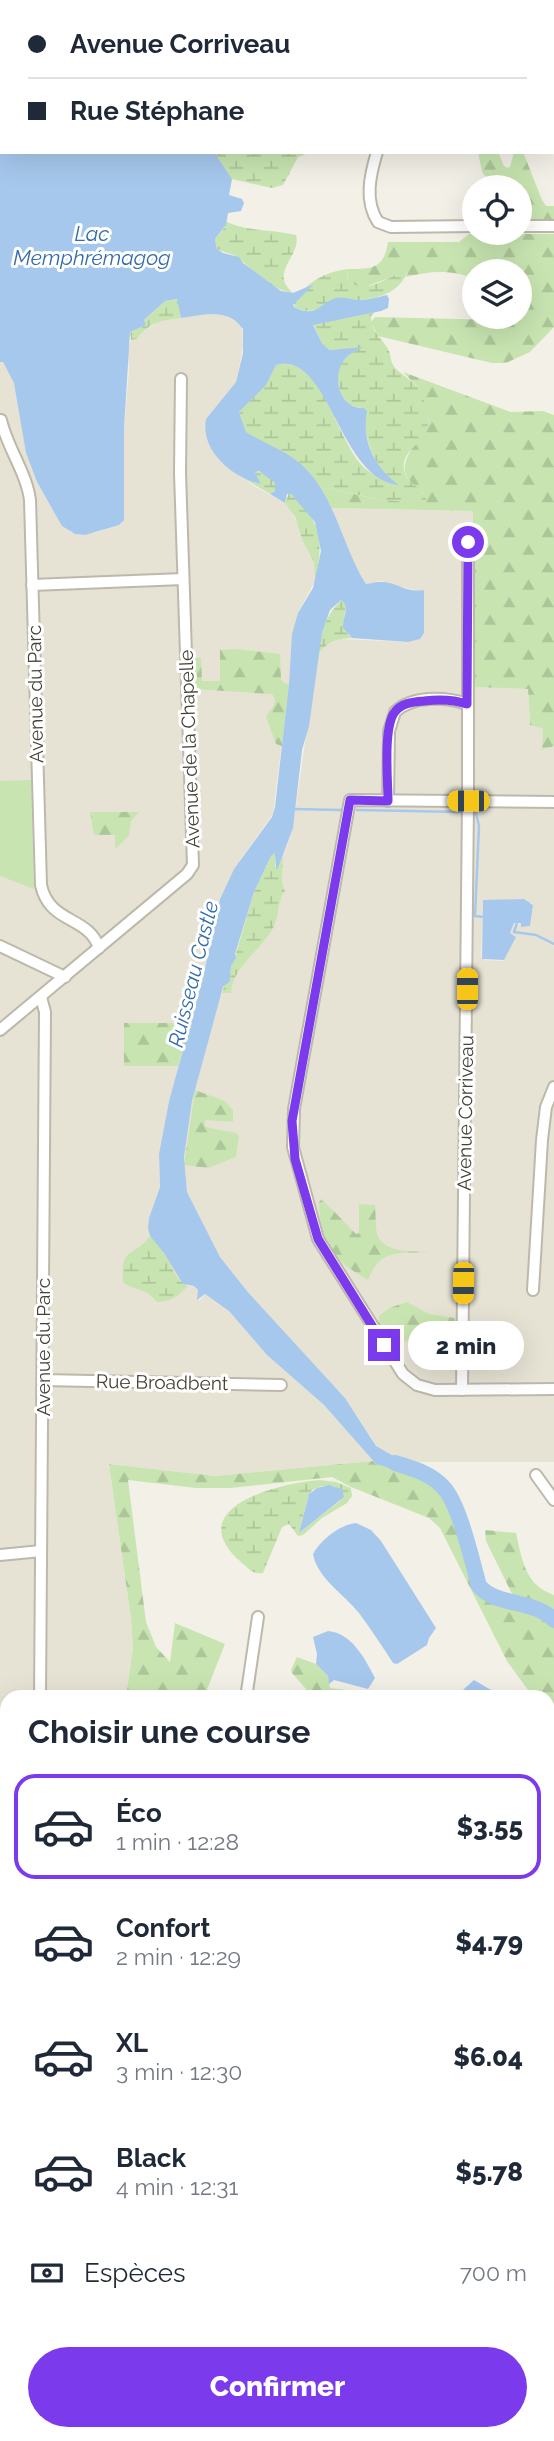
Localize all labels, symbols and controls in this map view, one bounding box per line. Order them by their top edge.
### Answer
text: Avenue Corriveau [70,29,290,59]
text: Rue Stéphane [70,96,244,126]
map controls [462,175,532,329]
button: locate [462,175,532,245]
water label: Lac Memphrémagog [13,221,171,270]
button: layers [462,259,532,329]
route start [452,526,484,558]
street label: Avenue du Parc [23,625,47,763]
street label: Avenue de la Chapelle [175,649,203,849]
car [448,791,490,812]
water label: Ruisseau Castle [163,898,223,1050]
car [457,968,478,1010]
street label: Avenue Corriveau [453,1035,477,1191]
car [453,1262,474,1304]
street label: Avenue du Parc [32,1278,54,1416]
callout: 2 min [408,1320,524,1370]
route end [368,1329,400,1361]
text: 2 min [436,1332,496,1359]
street label: Rue Broadbent [96,1370,229,1394]
text: Choisir une course [28,1713,311,1750]
icon: car [32,1795,95,1858]
text: Éco [116,1798,162,1828]
text: $3.55 [457,1812,523,1842]
text: 1 min · 12:28 [116,1828,239,1855]
icon: car [32,1910,95,1973]
text: Confort [116,1913,210,1943]
text: $4.79 [455,1927,523,1957]
text: 2 min · 12:29 [116,1943,241,1970]
icon: car [32,2025,95,2088]
text: XL [116,2028,148,2058]
text: $6.04 [453,2042,523,2072]
text: 3 min · 12:30 [116,2058,242,2085]
icon: car [32,2140,95,2203]
text: Black [116,2143,186,2173]
text: $5.78 [455,2157,523,2187]
text: 4 min · 12:31 [116,2173,238,2200]
icon: cash [28,2254,66,2292]
text: Espèces [84,2258,186,2288]
text: 700 m [460,2259,527,2286]
button: Confirmer [28,2347,527,2427]

